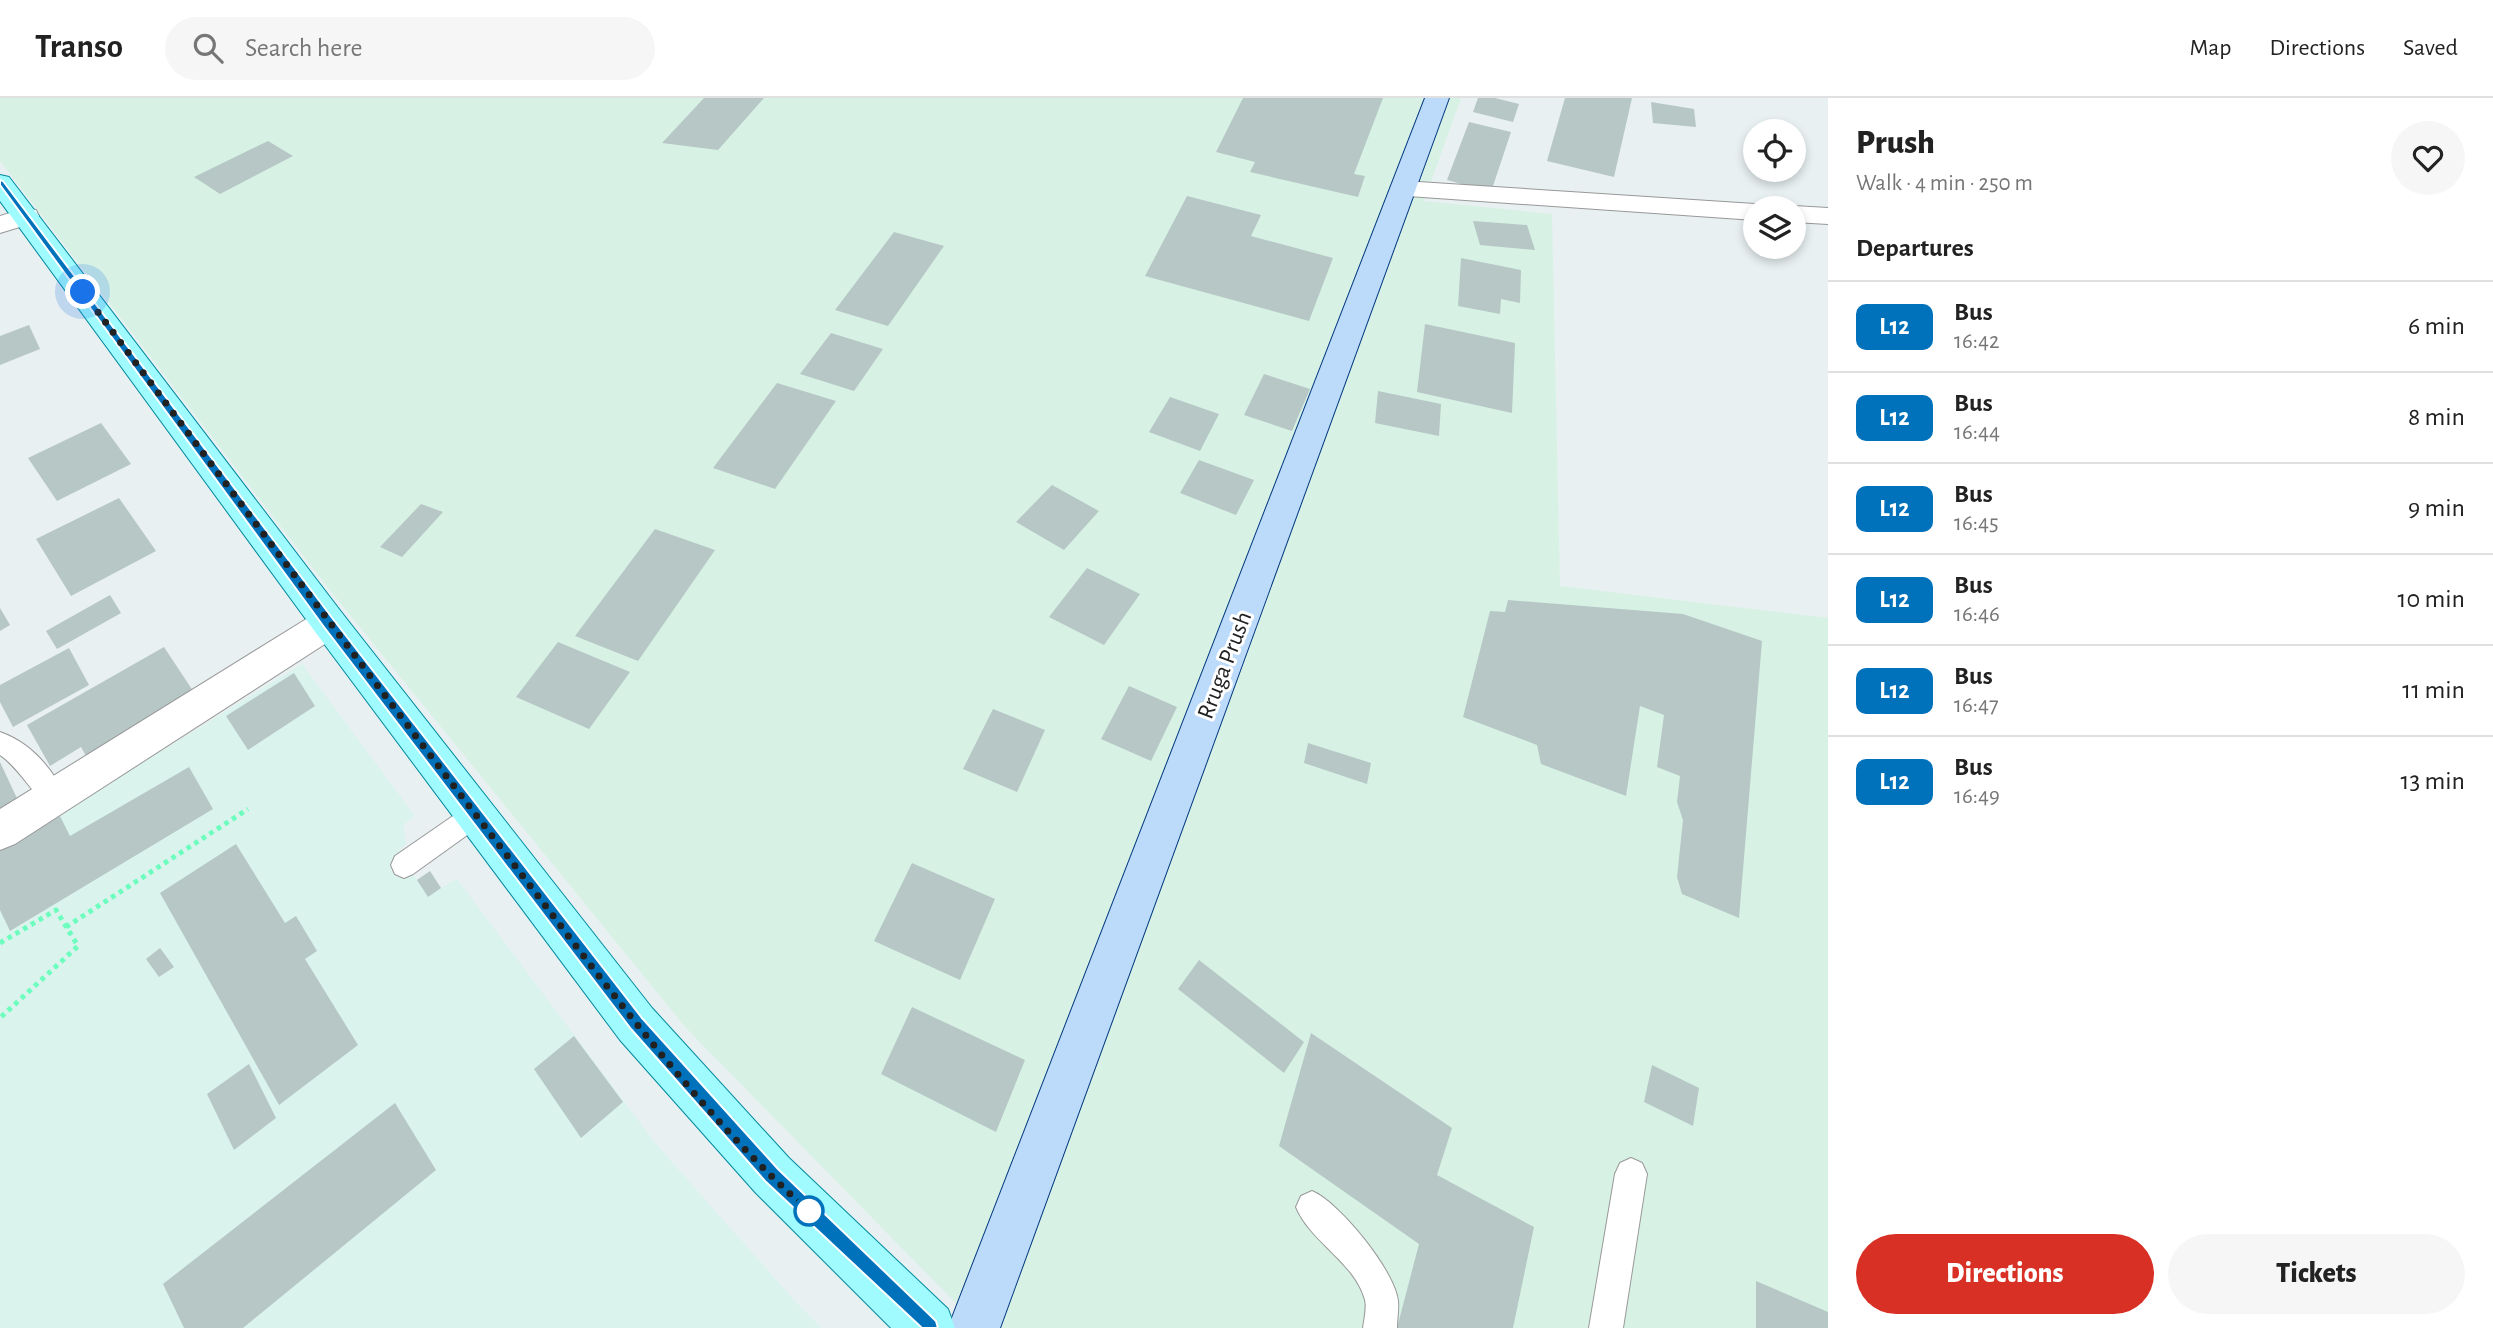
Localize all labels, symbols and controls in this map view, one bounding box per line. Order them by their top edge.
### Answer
search box [165,17,655,80]
icon: search [189,29,227,67]
text: Transo [35,31,123,64]
text: Search here [245,35,363,61]
text: Map [2189,36,2231,60]
text: Directions [2269,36,2365,60]
text: Saved [2403,36,2458,60]
map controls [1743,119,1806,259]
button: locate [1743,119,1806,182]
button: heart [2391,121,2465,195]
text: Prush [1856,127,1935,160]
text: Walk · 4 min · 250 m [1856,172,2033,195]
button: layers [1743,196,1806,259]
text: Departures [1856,235,1974,261]
your location [65,274,100,309]
text: Bus [1954,299,1993,325]
text: 6 min [2408,313,2465,339]
text: L12 [1879,315,1910,339]
text: 16:42 [1954,330,2000,353]
text: Bus [1954,390,1993,416]
text: 8 min [2408,404,2465,430]
text: L12 [1879,406,1910,430]
text: 16:44 [1954,421,2000,444]
text: Bus [1954,481,1993,507]
text: 9 min [2408,495,2465,521]
text: L12 [1879,497,1910,521]
text: 16:45 [1954,512,1999,535]
text: Bus [1954,572,1993,598]
text: 10 min [2398,586,2465,612]
text: L12 [1879,588,1910,612]
text: 16:46 [1954,603,2000,626]
street label: Rruga Prush [1194,608,1256,722]
text: Bus [1954,663,1993,689]
text: 11 min [2402,677,2465,703]
text: L12 [1879,679,1910,703]
text: 16:47 [1954,694,1999,717]
text: Bus [1954,754,1993,780]
text: 13 min [2401,768,2465,794]
text: L12 [1879,770,1910,794]
text: 16:49 [1954,785,2000,808]
unlabelled marker [794,1196,824,1226]
button: Directions [1856,1234,2154,1314]
button: Tickets [2168,1234,2465,1314]

